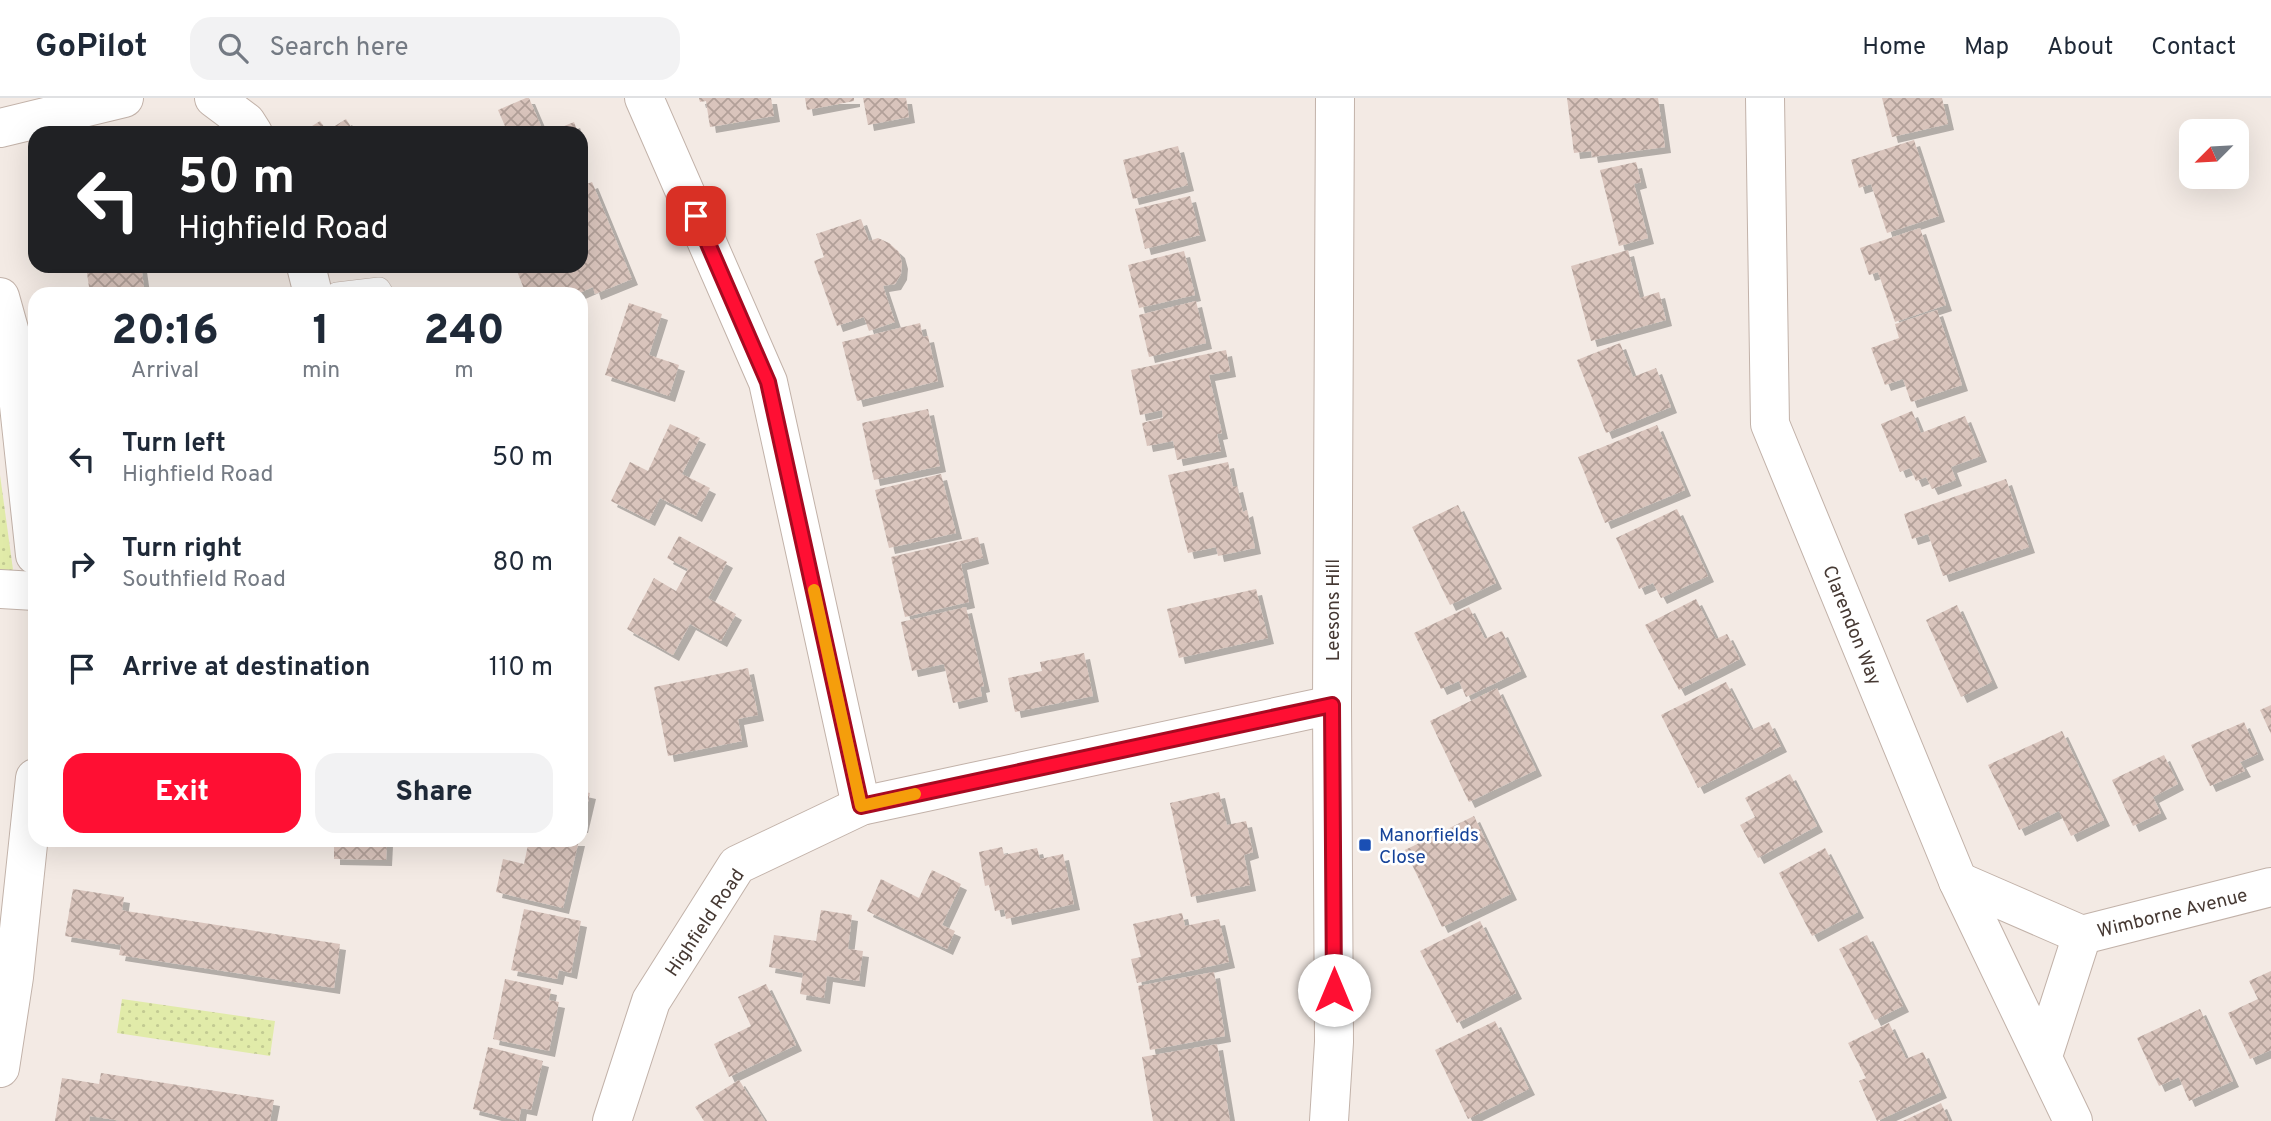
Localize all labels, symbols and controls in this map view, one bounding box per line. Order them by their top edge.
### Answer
search box [190,17,680,80]
text: GoPilot [35,27,148,69]
icon: search [214,29,252,67]
text: Search here [270,32,408,65]
text: Home [1862,33,1926,63]
text: Map [1964,33,2009,63]
text: About [2047,33,2113,63]
text: Contact [2151,33,2236,63]
north arrow [2179,119,2249,189]
map controls [2179,119,2249,189]
text: 50 m [178,149,295,211]
icon: left [63,154,154,245]
pin [666,186,726,246]
icon: arrive [677,197,715,235]
text: Highfield Road [178,210,389,250]
text: 20:16 [111,306,219,359]
text: 1 [312,306,330,359]
text: 240 [424,306,505,359]
text: Arrival [131,357,199,386]
text: min [302,357,340,386]
text: m [454,357,474,386]
text: Turn left [122,428,226,461]
icon: left [63,440,101,478]
text: 50 m [492,442,553,475]
text: Highfield Road [122,461,273,490]
text: Turn right [122,533,242,566]
icon: right [63,545,101,583]
text: 80 m [493,547,553,580]
street label: Leesons Hill [1322,559,1346,661]
street label: Clarendon Way [1816,562,1886,689]
text: Southfield Road [122,566,286,595]
icon: arrive [63,650,101,688]
text: Arrive at destination [122,652,370,685]
text: 110 m [489,652,553,685]
button: Exit [63,753,301,833]
button: Share [315,753,553,833]
place label: Manorfields Close [1379,824,1479,870]
marker: Manorfields Close [1357,837,1373,853]
street label: Highfield Road [661,865,751,982]
street label: Wimborne Avenue [2095,884,2250,944]
position arrow [1297,953,1371,1027]

